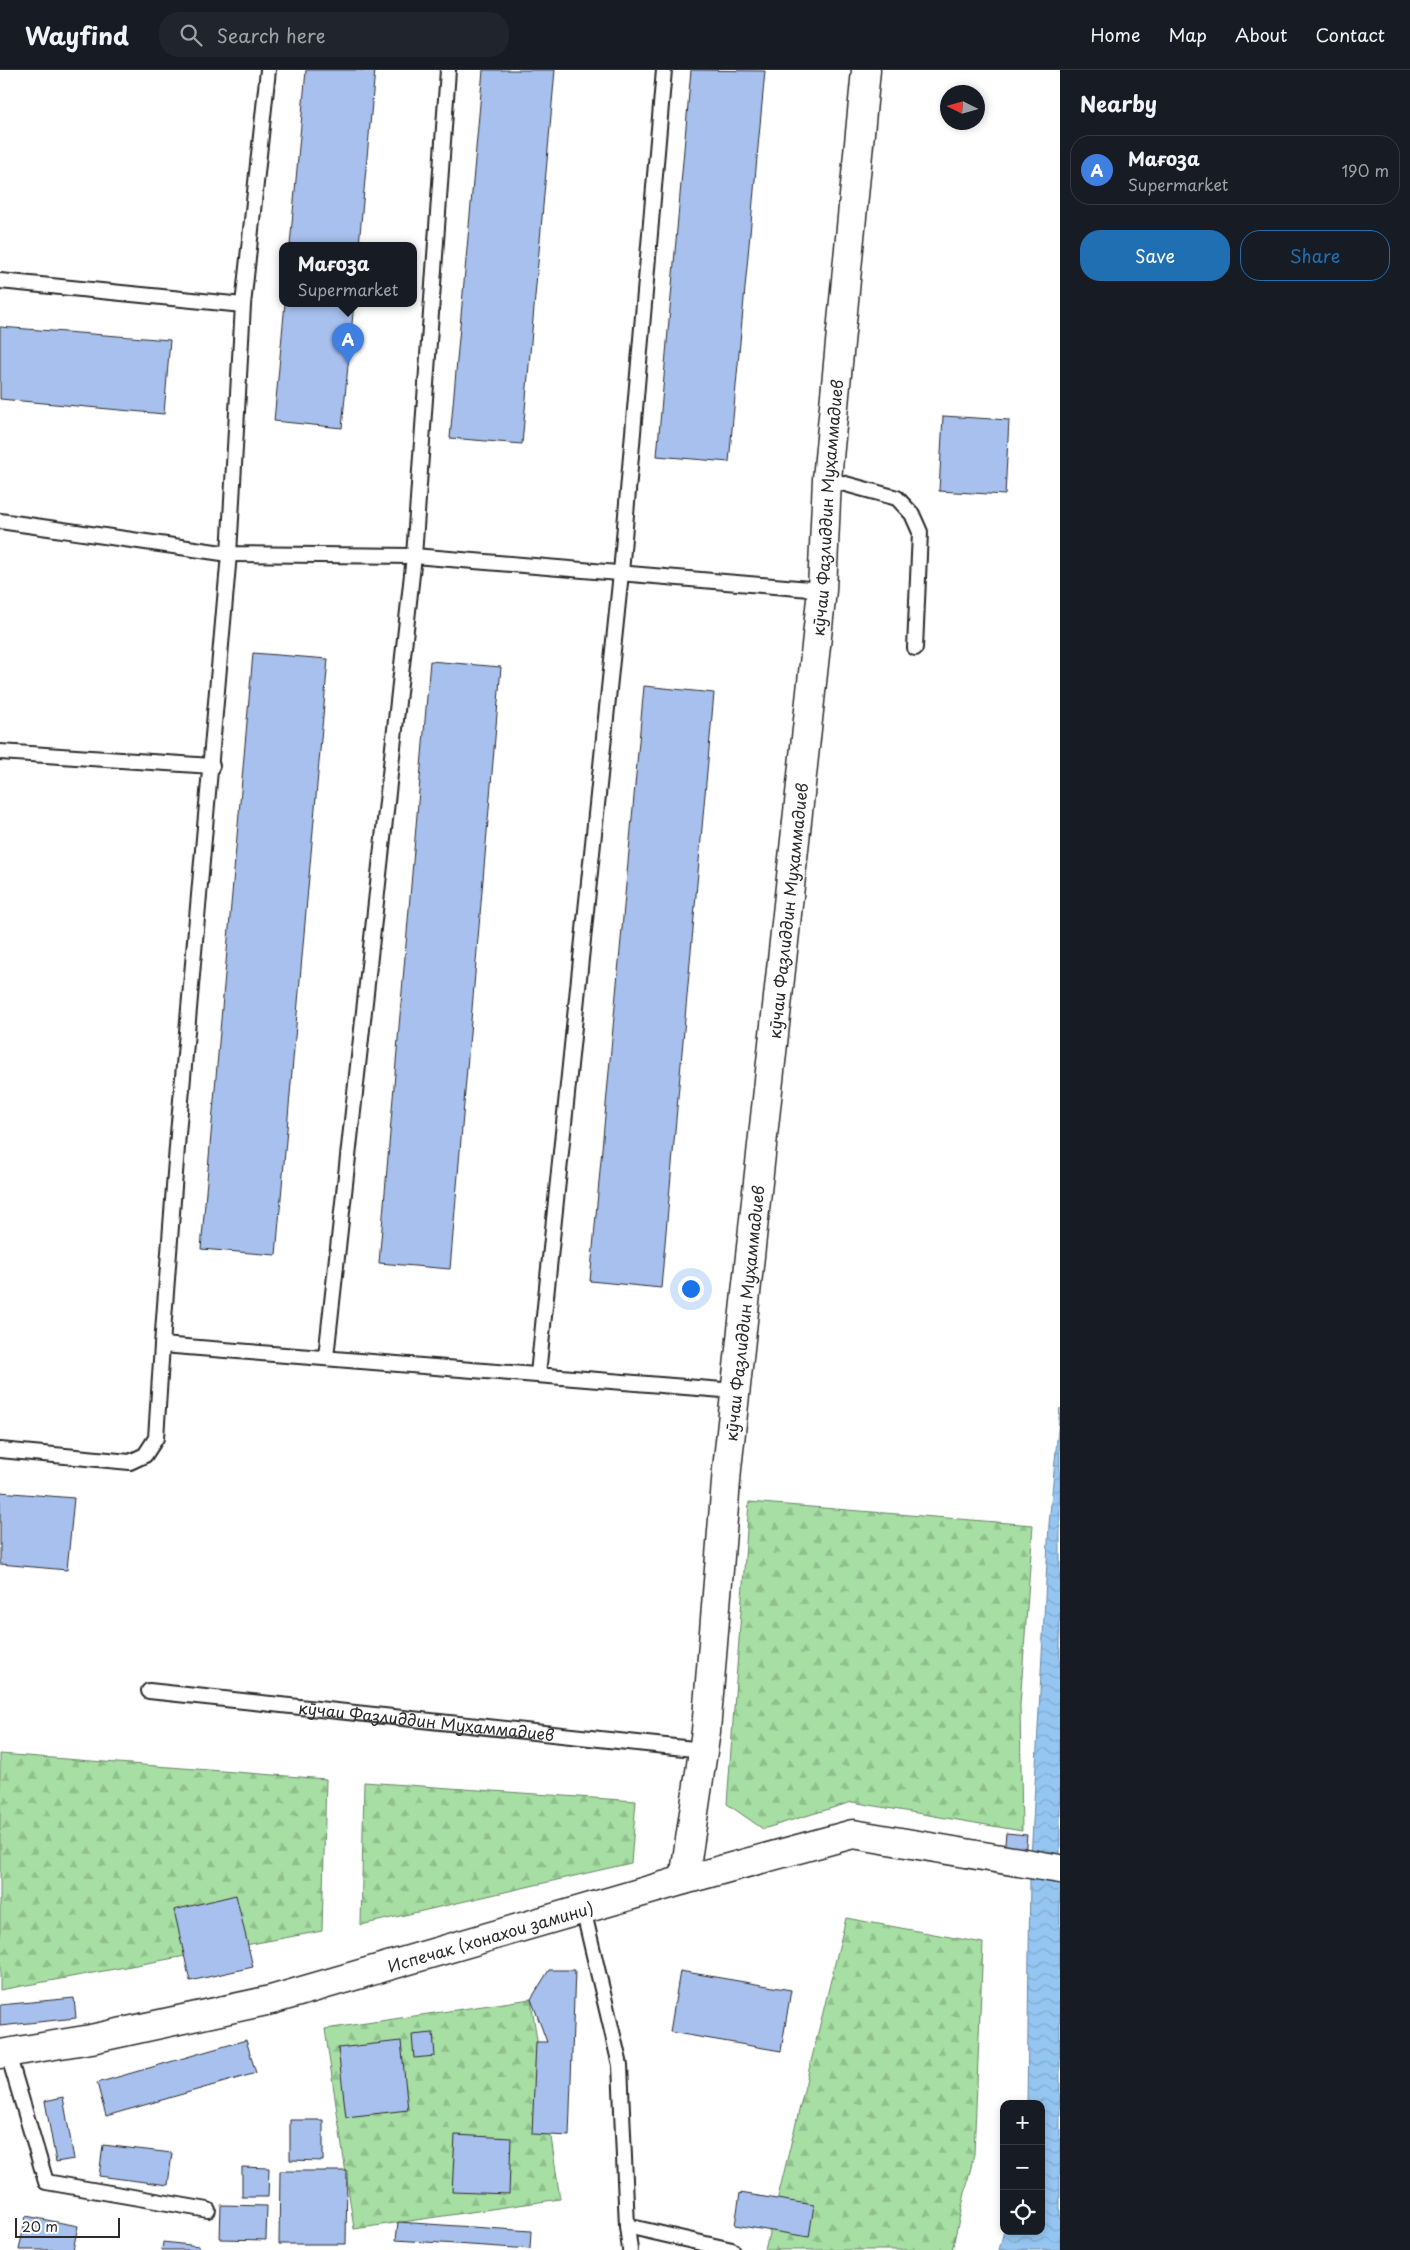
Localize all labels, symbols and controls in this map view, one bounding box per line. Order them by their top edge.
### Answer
search box [159,12,509,57]
text: Wayfind [25,17,129,53]
icon: search [177,21,205,49]
text: Search here [217,21,325,49]
text: Home [1090,21,1140,48]
text: Map [1168,21,1207,48]
text: About [1235,21,1287,48]
text: Contact [1315,21,1385,48]
north arrow [940,85,985,130]
text: Nearby [1080,87,1157,119]
text: Мағоза [1128,144,1200,172]
text: A [1091,158,1103,182]
text: 190 m [1341,158,1389,182]
text: Supermarket [1128,172,1228,196]
button: Save [1080,230,1230,281]
button: Share [1240,230,1390,281]
popup [279,242,417,307]
text: Мағоза [298,249,370,277]
text: Supermarket [298,277,398,301]
pin: A [332,323,364,364]
street label: кӯчаи Фазлиддин Муҳаммадиев [805,378,848,637]
street label: кӯчаи Фазлиддин Муҳаммадиев [762,781,813,1040]
street label: кӯчаи Фазлиддин Муҳаммадиев [718,1184,770,1443]
your location [678,1276,704,1302]
street label: кӯчаи Фазлиддин Муҳаммадиев [297,1695,556,1746]
street label: Испечак (хонахои замини) [385,1895,596,1977]
map controls [1000,2100,1045,2235]
button: + [1000,2100,1045,2145]
button: − [1000,2145,1045,2190]
button: locate [1000,2190,1045,2235]
scale bar [15,2215,120,2238]
text: 20 m [22,2216,58,2237]

